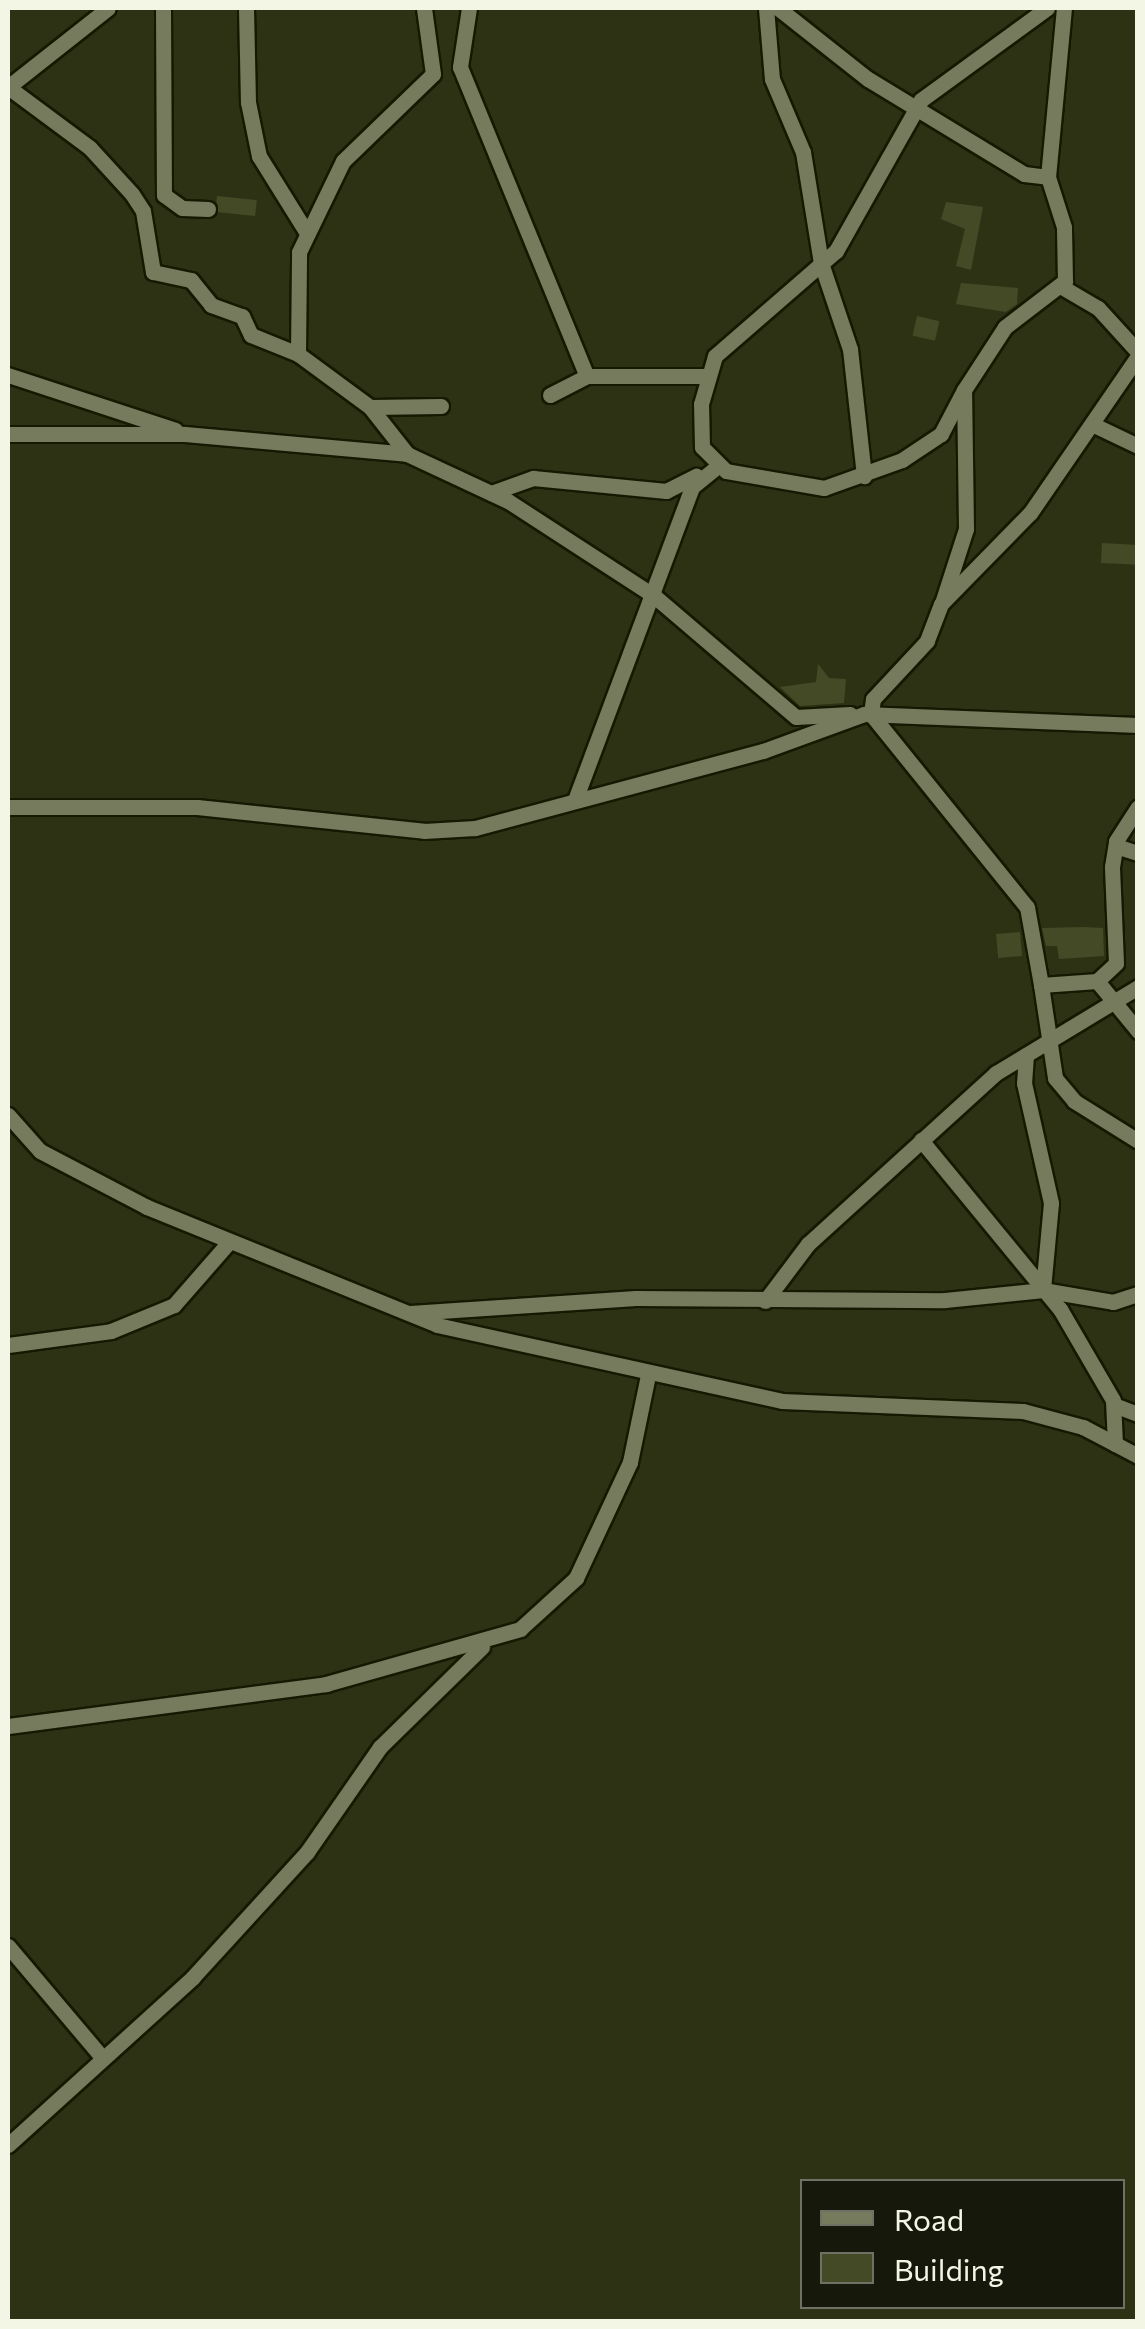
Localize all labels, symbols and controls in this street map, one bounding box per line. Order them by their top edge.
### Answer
legend [800,2179,1125,2309]
text: Road [894,2200,964,2237]
text: Building [894,2250,1004,2287]

